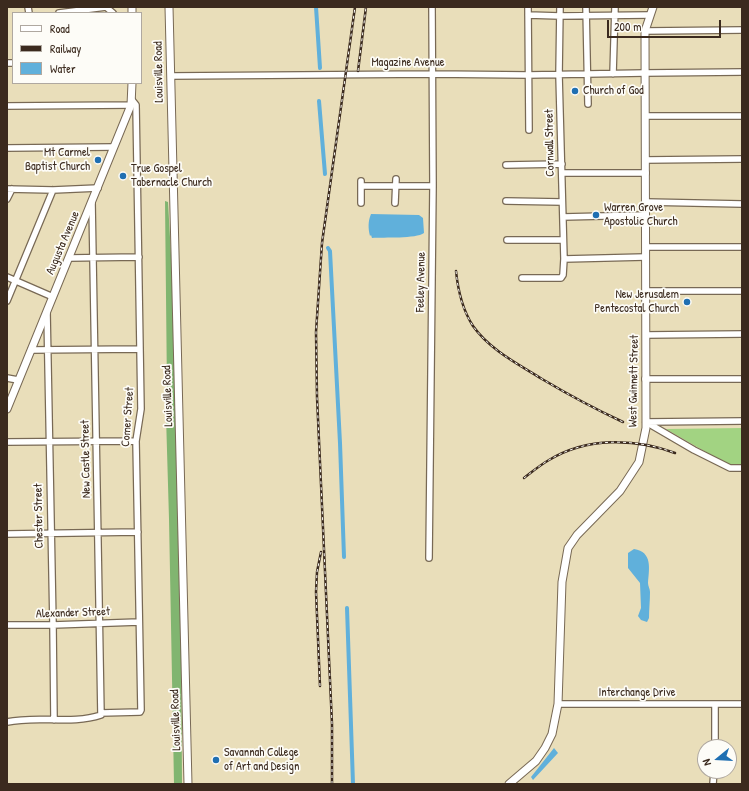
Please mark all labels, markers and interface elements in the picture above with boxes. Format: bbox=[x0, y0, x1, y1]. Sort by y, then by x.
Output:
legend bbox=[12, 12, 142, 84]
scale bar bbox=[609, 12, 723, 38]
text: 200 m bbox=[614, 18, 641, 35]
text: Road bbox=[50, 20, 70, 37]
text: Railway bbox=[50, 40, 81, 57]
street label: Louisville Road bbox=[151, 41, 167, 103]
street label: Magazine Avenue bbox=[371, 56, 445, 70]
text: Water bbox=[50, 60, 76, 77]
place label: Church of God bbox=[583, 84, 644, 98]
marker: Church of God bbox=[570, 86, 580, 96]
street label: Cornwall Street bbox=[542, 109, 558, 177]
place label: Mt Carmel Baptist Church bbox=[25, 146, 90, 174]
marker: Mt Carmel Baptist Church bbox=[93, 155, 103, 165]
place label: True Gospel Tabernacle Church bbox=[131, 162, 212, 190]
marker: True Gospel Tabernacle Church bbox=[118, 171, 128, 181]
place label: Warren Grove Apostolic Church bbox=[604, 201, 677, 229]
street label: Augusta Avenue bbox=[43, 209, 83, 277]
marker: Warren Grove Apostolic Church bbox=[591, 210, 601, 220]
street label: Feeley Avenue bbox=[413, 252, 429, 312]
place label: New Jerusalem Pentecostal Church bbox=[594, 288, 679, 316]
marker: New Jerusalem Pentecostal Church bbox=[682, 297, 692, 307]
street label: West Gwinnett Street bbox=[626, 335, 642, 427]
street label: Louisville Road bbox=[160, 365, 176, 427]
street label: Comer Street bbox=[119, 387, 137, 447]
street label: New Castle Street bbox=[78, 420, 94, 498]
street label: Chester Street bbox=[31, 483, 47, 549]
street label: Alexander Street bbox=[36, 605, 110, 621]
street label: Interchange Drive bbox=[598, 686, 676, 700]
street label: Louisville Road bbox=[168, 689, 184, 751]
north arrow bbox=[697, 739, 737, 779]
place label: Savannah College of Art and Design bbox=[224, 746, 299, 774]
marker: Savannah College of Art and Design bbox=[211, 755, 221, 765]
text: N bbox=[699, 757, 714, 767]

